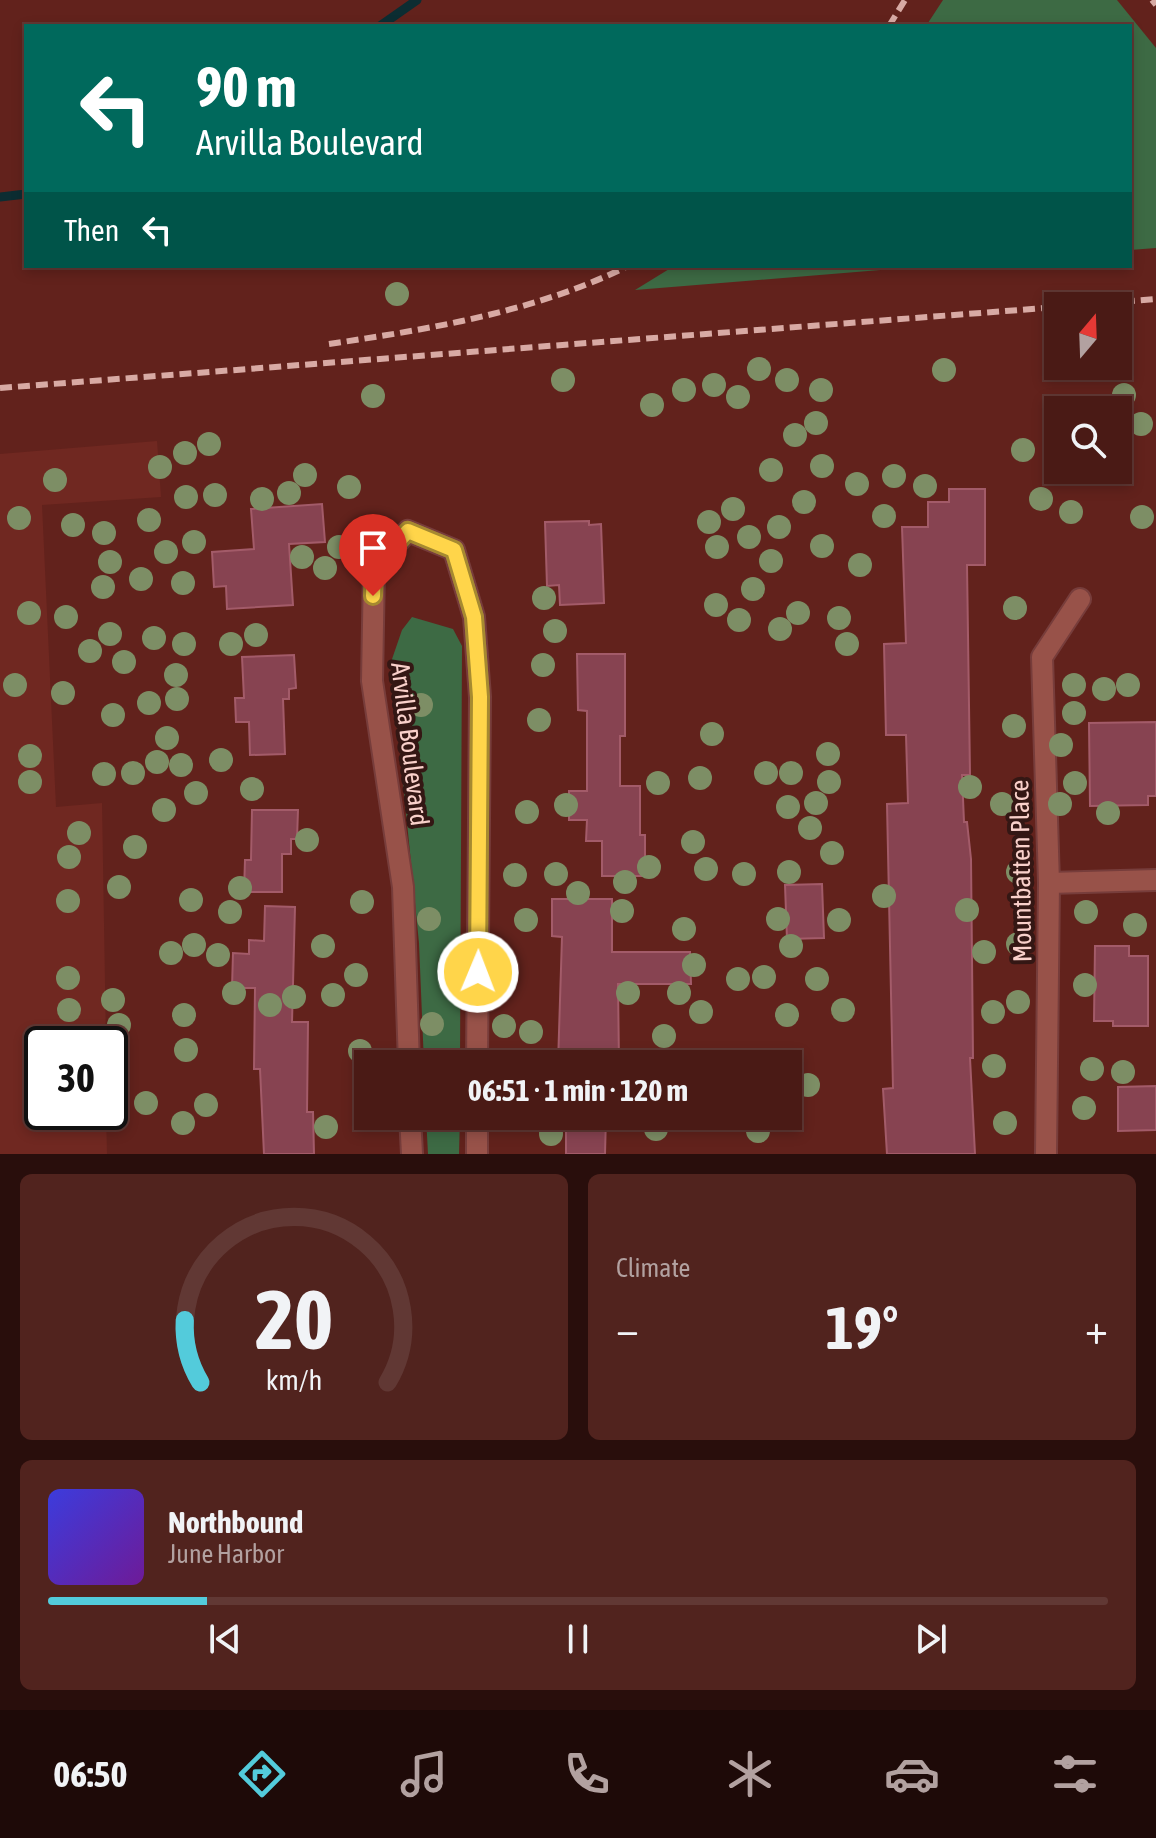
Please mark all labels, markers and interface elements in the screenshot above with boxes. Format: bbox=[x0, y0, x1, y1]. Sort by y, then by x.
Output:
text: 90 m bbox=[196, 55, 297, 119]
icon: left bbox=[64, 56, 168, 160]
text: Arvilla Boulevard bbox=[196, 121, 424, 163]
icon: left bbox=[135, 208, 179, 252]
text: Then bbox=[64, 213, 119, 247]
north arrow bbox=[1044, 292, 1132, 380]
map controls bbox=[1044, 292, 1132, 484]
button: search bbox=[1044, 396, 1132, 484]
pin bbox=[339, 514, 407, 596]
icon: arrive bbox=[351, 526, 395, 570]
street label: Arvilla Boulevard bbox=[385, 661, 435, 827]
street label: Mountbatten Place bbox=[1004, 779, 1038, 963]
position arrow bbox=[436, 930, 520, 1014]
speed limit sign: 30 bbox=[24, 1026, 128, 1130]
text: 06:51 · 1 min · 120 m bbox=[468, 1073, 688, 1107]
text: Climate bbox=[616, 1253, 690, 1283]
text: 20 bbox=[255, 1271, 333, 1367]
text: 19° bbox=[826, 1293, 898, 1362]
text: − bbox=[616, 1303, 639, 1353]
text: + bbox=[1085, 1303, 1108, 1353]
text: km/h bbox=[266, 1363, 322, 1396]
text: Northbound bbox=[168, 1505, 303, 1539]
text: June Harbor bbox=[168, 1539, 284, 1569]
icon: previous bbox=[203, 1617, 247, 1661]
icon: pause bbox=[556, 1617, 600, 1661]
icon: next bbox=[909, 1617, 953, 1661]
icon: directions bbox=[234, 1746, 290, 1802]
icon: music bbox=[396, 1746, 452, 1802]
icon: phone bbox=[559, 1746, 615, 1802]
icon: climate bbox=[722, 1746, 778, 1802]
icon: car bbox=[884, 1746, 940, 1802]
icon: filters bbox=[1047, 1746, 1103, 1802]
text: 06:50 bbox=[53, 1753, 127, 1795]

